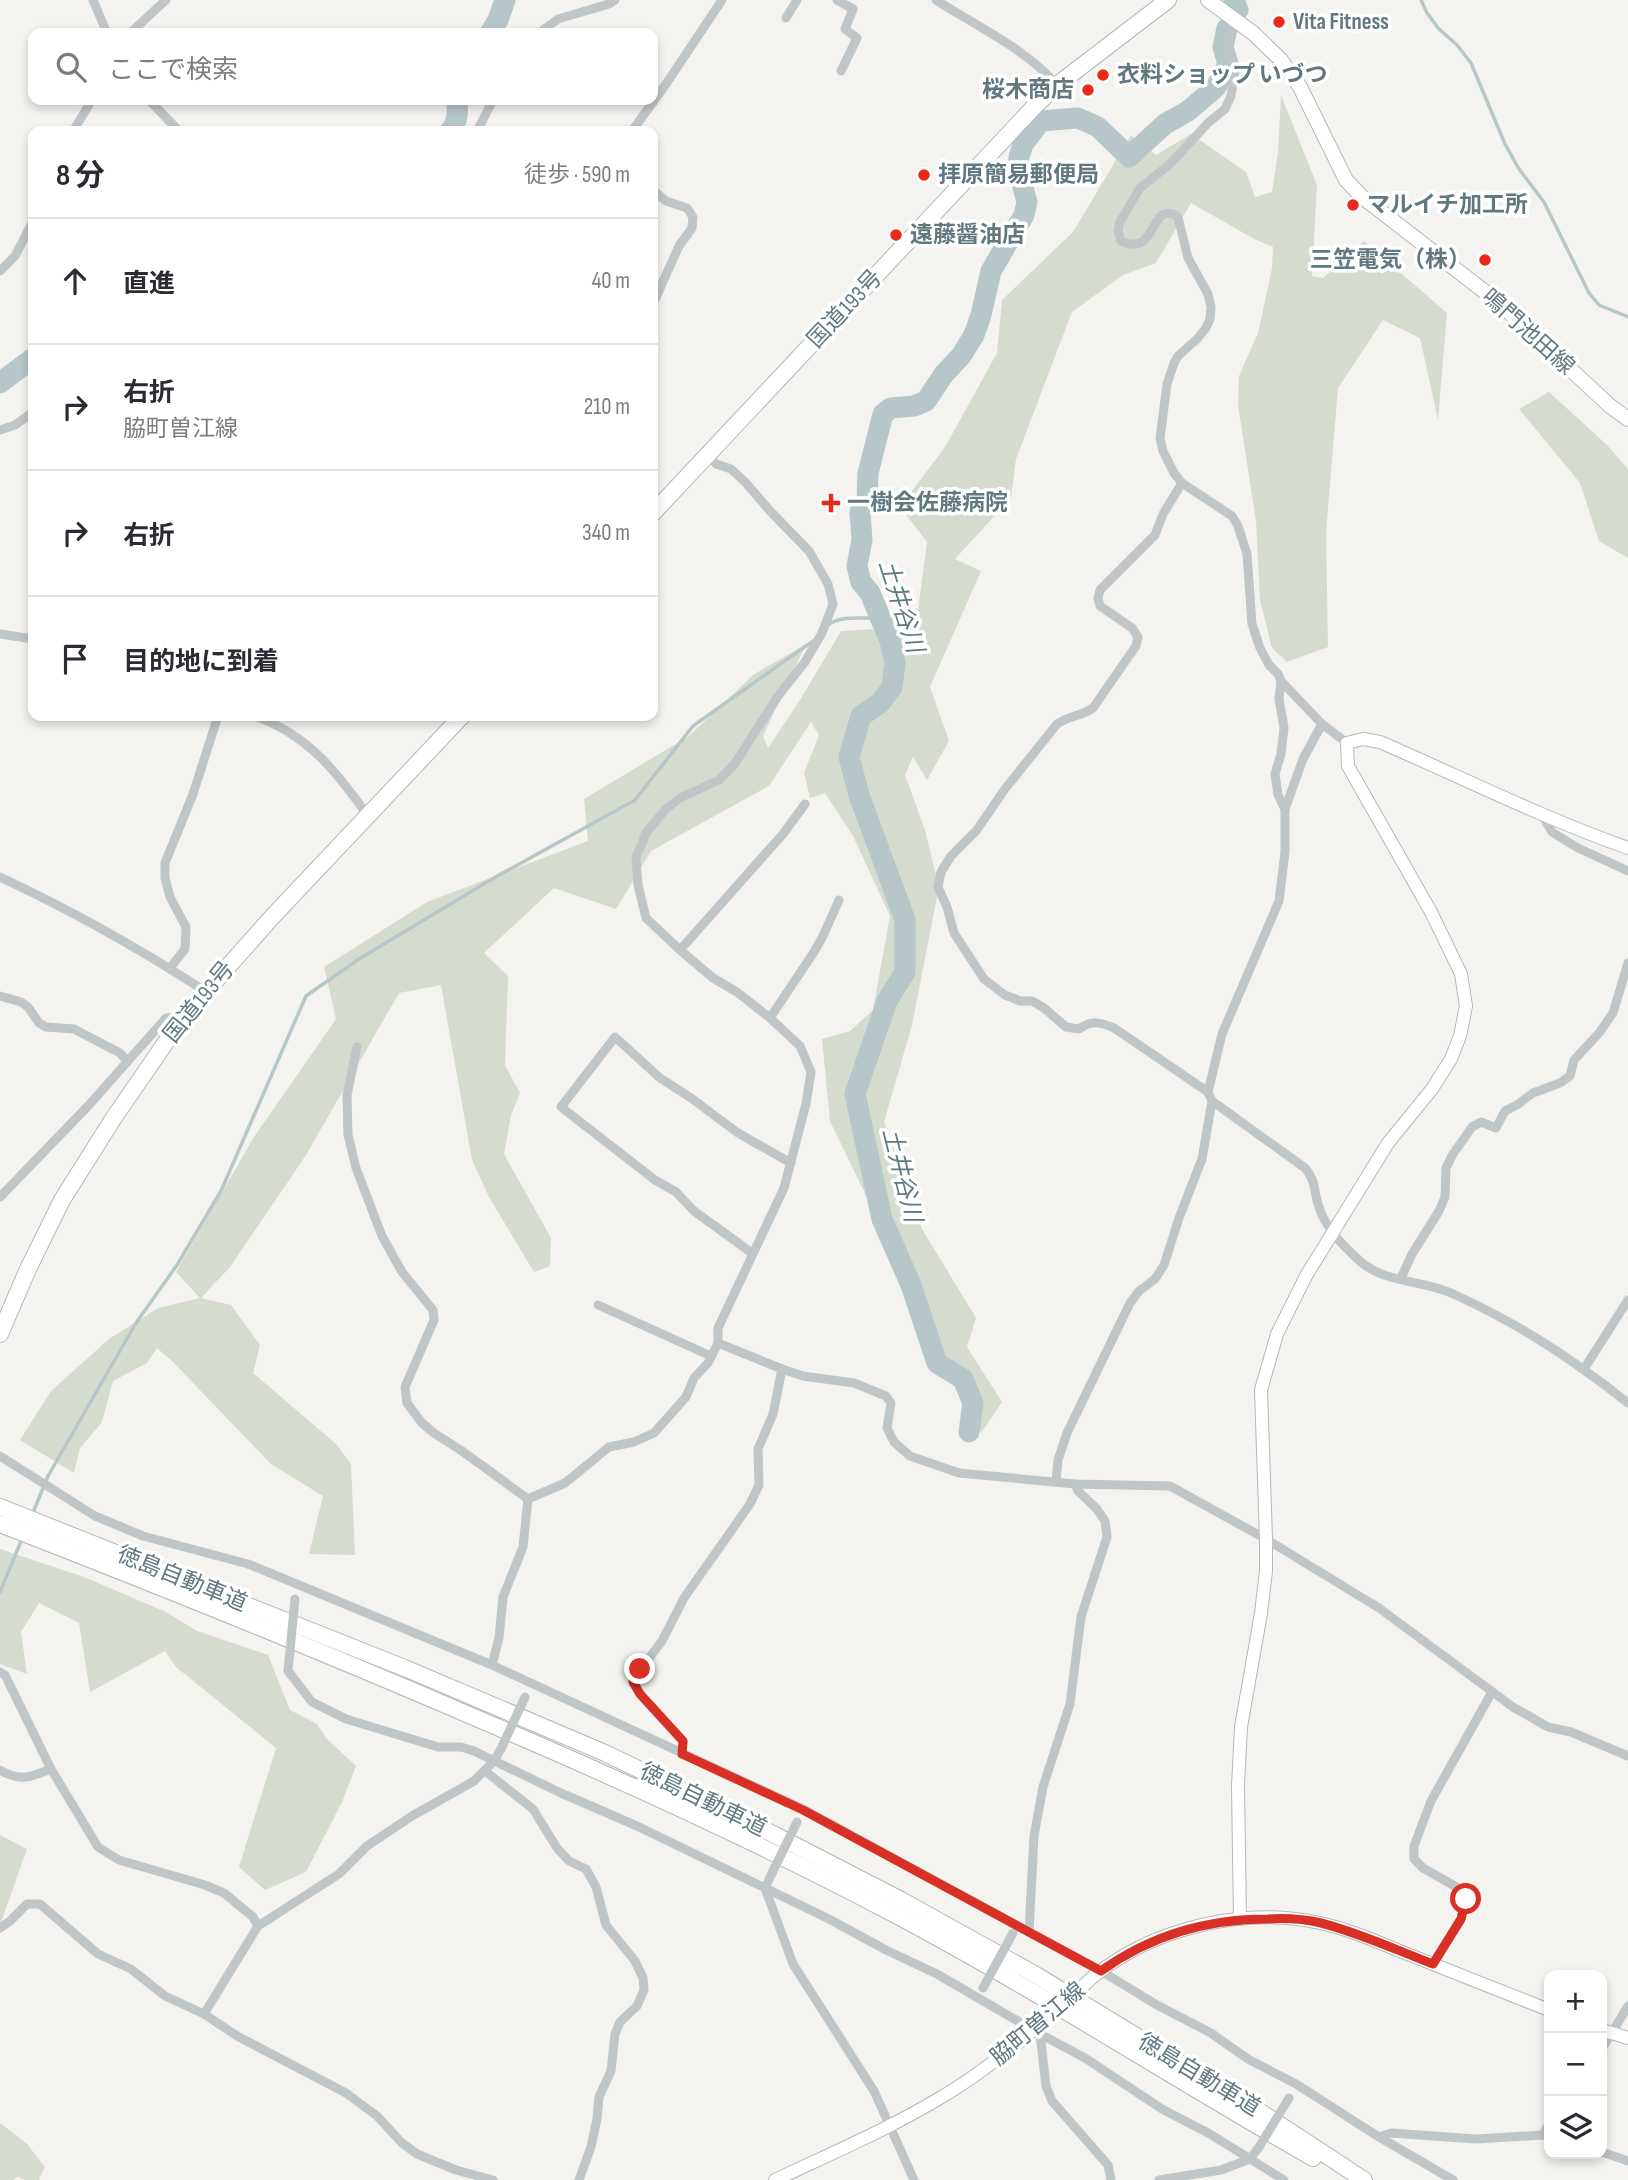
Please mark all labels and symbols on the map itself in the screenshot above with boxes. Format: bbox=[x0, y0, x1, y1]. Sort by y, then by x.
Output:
place label: Vita Fitness bbox=[1293, 8, 1389, 36]
marker: Vita Fitness bbox=[1271, 14, 1287, 30]
place label: 衣料ショップ いづつ bbox=[1117, 61, 1328, 89]
marker: 衣料ショップ いづつ bbox=[1095, 67, 1111, 83]
place label: 桜木商店 bbox=[982, 76, 1074, 104]
marker: 桜木商店 bbox=[1080, 82, 1096, 98]
place label: 拝原簡易郵便局 bbox=[938, 161, 1099, 189]
marker: 拝原簡易郵便局 bbox=[916, 167, 932, 183]
place label: マルイチ加工所 bbox=[1367, 191, 1528, 219]
marker: マルイチ加工所 bbox=[1345, 197, 1361, 213]
place label: 遠藤醤油店 bbox=[910, 221, 1025, 249]
marker: 遠藤醤油店 bbox=[888, 227, 904, 243]
place label: 三笠電気（株） bbox=[1310, 246, 1471, 274]
marker: 三笠電気（株） bbox=[1477, 252, 1493, 268]
street label: 国道193号 bbox=[802, 264, 888, 354]
street label: 鳴門池田線 bbox=[1476, 283, 1580, 381]
place label: 一樹会佐藤病院 bbox=[847, 489, 1008, 517]
marker: 一樹会佐藤病院 bbox=[821, 493, 841, 513]
water label: 土井谷川 bbox=[872, 556, 931, 659]
street label: 国道193号 bbox=[158, 956, 240, 1048]
water label: 土井谷川 bbox=[876, 1125, 928, 1228]
street label: 徳島自動車道 bbox=[113, 1540, 251, 1618]
route end bbox=[624, 1653, 655, 1684]
street label: 徳島自動車道 bbox=[635, 1757, 771, 1843]
route start bbox=[1450, 1883, 1481, 1914]
street label: 脇町曽江線 bbox=[985, 1976, 1091, 2072]
street label: 徳島自動車道 bbox=[1133, 2027, 1265, 2123]

